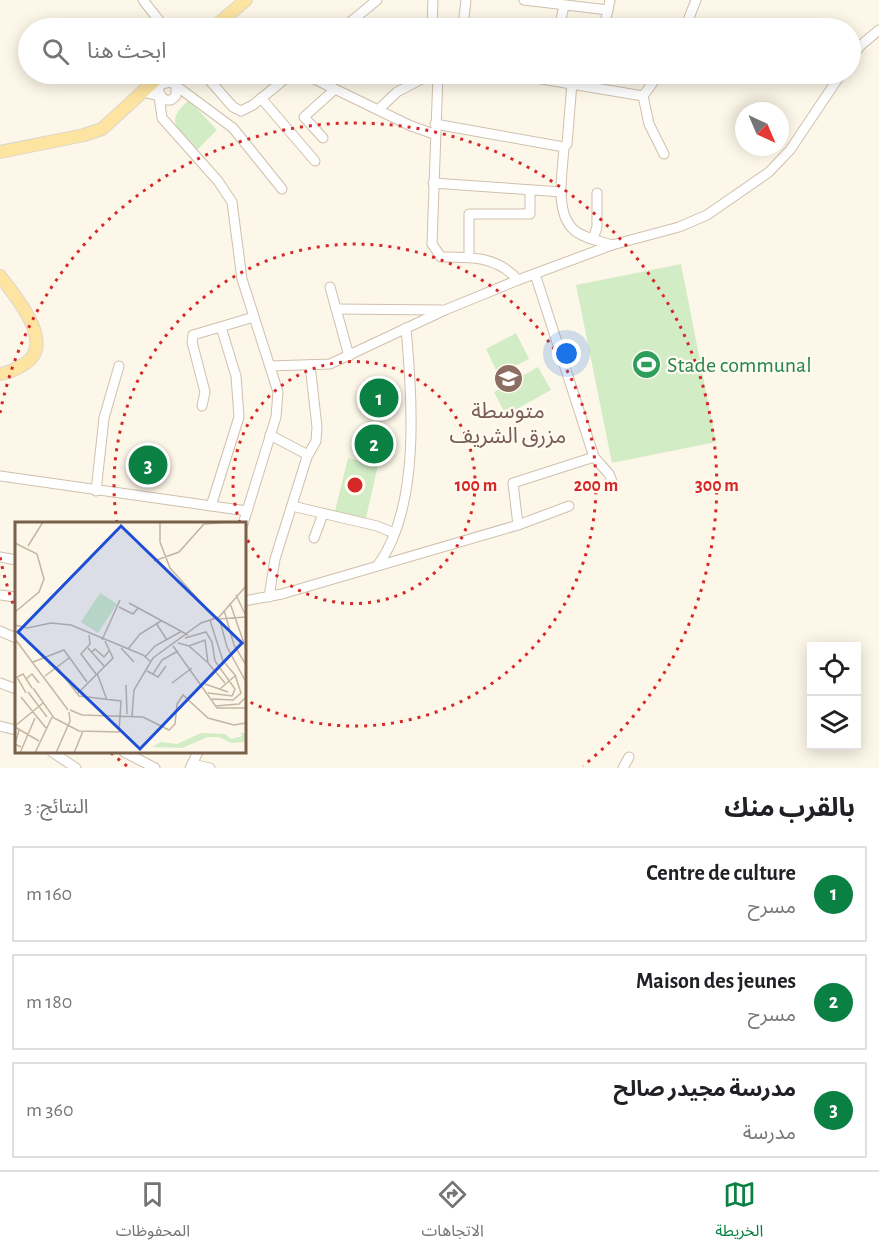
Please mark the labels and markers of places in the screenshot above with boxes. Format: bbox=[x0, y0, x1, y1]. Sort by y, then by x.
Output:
sports icon: Stade communal bbox=[630, 348, 662, 380]
place label: Stade communal bbox=[667, 354, 812, 376]
school or university icon: متوسطة مزرق الشريف bbox=[492, 362, 524, 394]
pin: 1 bbox=[360, 376, 398, 420]
place label: متوسطة مزرق الشريف bbox=[450, 400, 566, 449]
pin: 2 bbox=[354, 422, 394, 466]
pin: 3 bbox=[128, 442, 168, 488]
centre of rings bbox=[345, 475, 365, 495]

